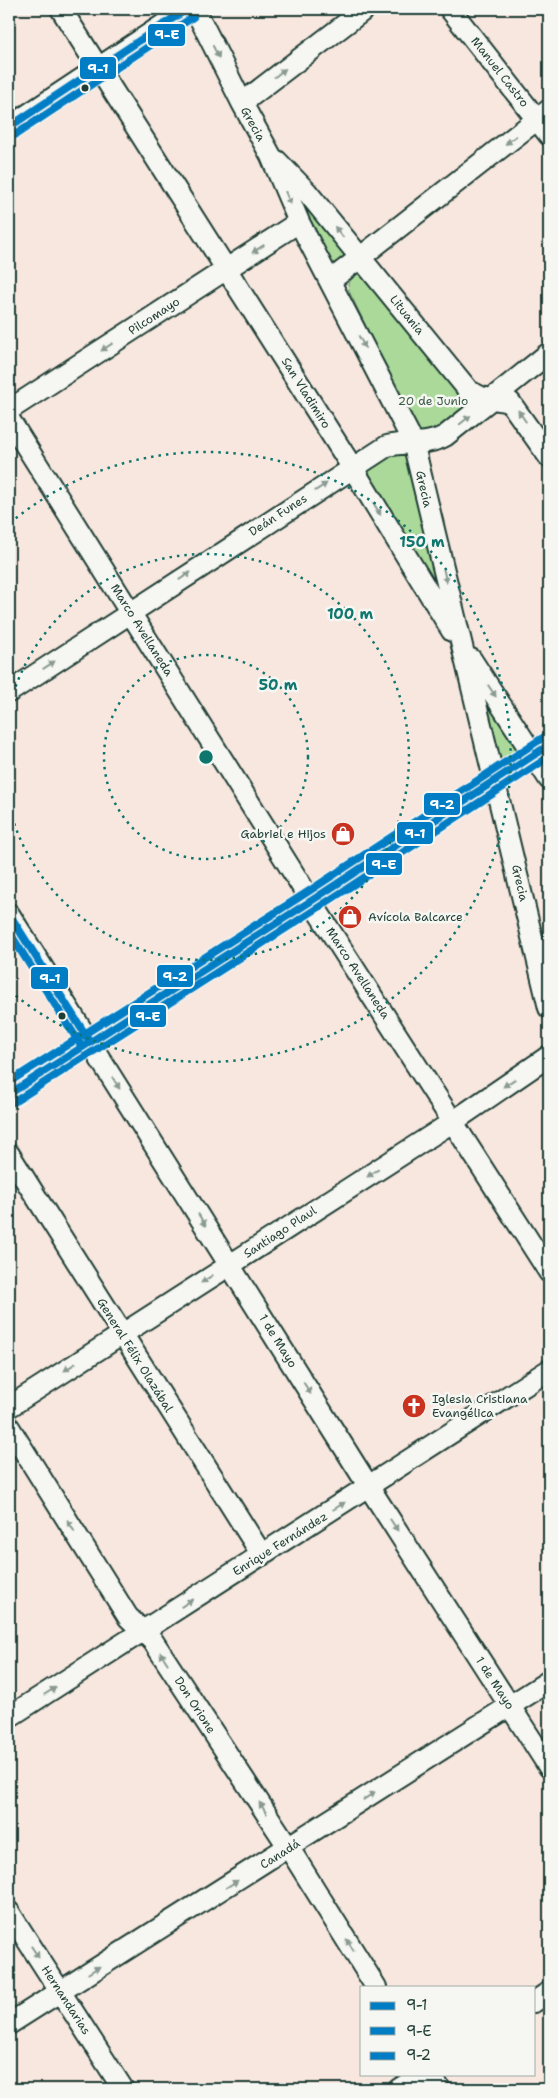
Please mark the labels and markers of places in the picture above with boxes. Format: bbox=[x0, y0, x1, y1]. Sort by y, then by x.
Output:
unlabelled marker bbox=[80, 83, 90, 93]
centre of rings bbox=[197, 748, 215, 766]
shop icon: Gabriel e Hijos bbox=[330, 821, 356, 847]
place label: Gabriel e Hijos bbox=[241, 826, 326, 842]
shop icon: Avícola Balcarce bbox=[337, 904, 363, 930]
place label: Avícola Balcarce bbox=[368, 909, 463, 925]
unlabelled marker bbox=[57, 1011, 67, 1021]
place label: Iglesia Cristiana Evangélica bbox=[432, 1391, 528, 1421]
church icon: Iglesia Cristiana Evangélica bbox=[401, 1393, 427, 1419]

